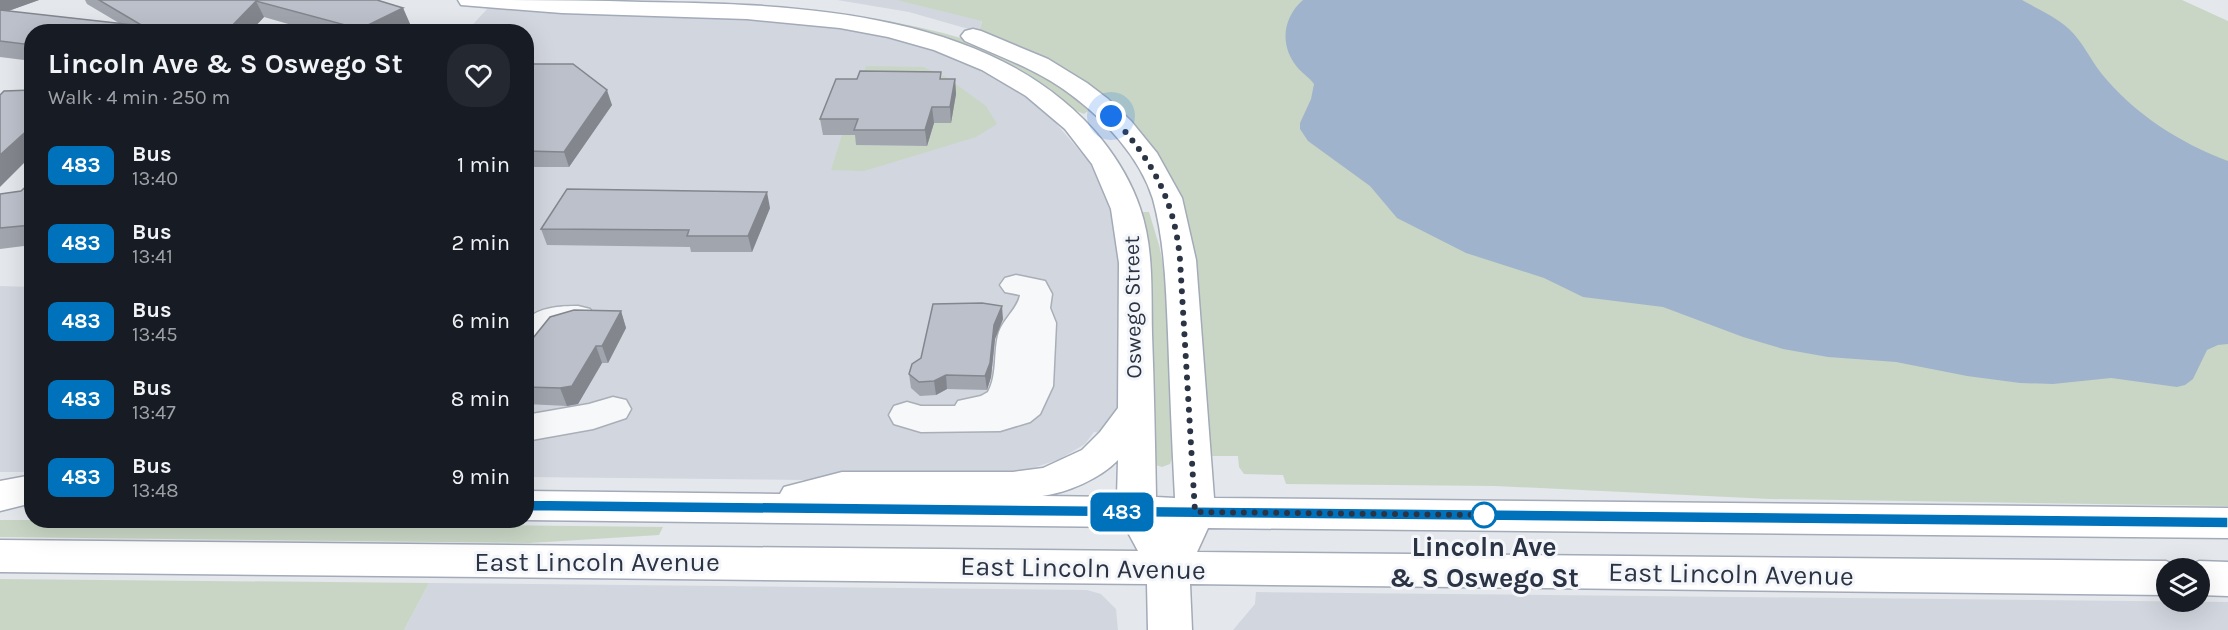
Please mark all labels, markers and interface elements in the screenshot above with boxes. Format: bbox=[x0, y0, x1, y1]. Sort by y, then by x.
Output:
button: heart bbox=[447, 44, 510, 107]
text: Lincoln Ave & S Oswego St bbox=[48, 47, 403, 80]
text: Walk · 4 min · 250 m bbox=[48, 86, 230, 109]
your location bbox=[1096, 101, 1126, 131]
text: Bus bbox=[132, 141, 172, 167]
text: 1 min bbox=[457, 152, 510, 178]
text: 483 bbox=[61, 153, 101, 177]
text: 13:40 bbox=[132, 167, 178, 190]
text: Bus bbox=[132, 219, 172, 245]
text: 2 min bbox=[452, 230, 510, 256]
text: 483 bbox=[61, 231, 101, 255]
street label: Oswego Street bbox=[1119, 235, 1147, 379]
text: 13:41 bbox=[132, 245, 173, 268]
text: Bus bbox=[132, 297, 172, 323]
text: 6 min bbox=[452, 308, 510, 334]
text: 483 bbox=[61, 309, 101, 333]
text: 13:45 bbox=[132, 323, 178, 346]
text: Bus bbox=[132, 375, 172, 401]
text: 8 min bbox=[451, 386, 510, 412]
text: 483 bbox=[61, 387, 101, 411]
text: 13:47 bbox=[132, 401, 176, 424]
text: Bus bbox=[132, 453, 172, 479]
text: 9 min bbox=[452, 464, 510, 490]
text: 483 bbox=[61, 465, 101, 489]
text: 13:48 bbox=[132, 479, 179, 502]
line badge: 483 bbox=[1088, 492, 1156, 532]
text: 483 bbox=[1102, 500, 1142, 524]
marker: Lincoln Ave & S Oswego St bbox=[1471, 502, 1497, 528]
place label: Lincoln Ave & S Oswego St bbox=[1389, 531, 1579, 594]
street label: East Lincoln Avenue bbox=[474, 546, 720, 578]
street label: East Lincoln Avenue bbox=[960, 550, 1206, 586]
street label: East Lincoln Avenue bbox=[1608, 556, 1854, 592]
map controls bbox=[2156, 558, 2210, 612]
button: layers bbox=[2156, 558, 2210, 612]

